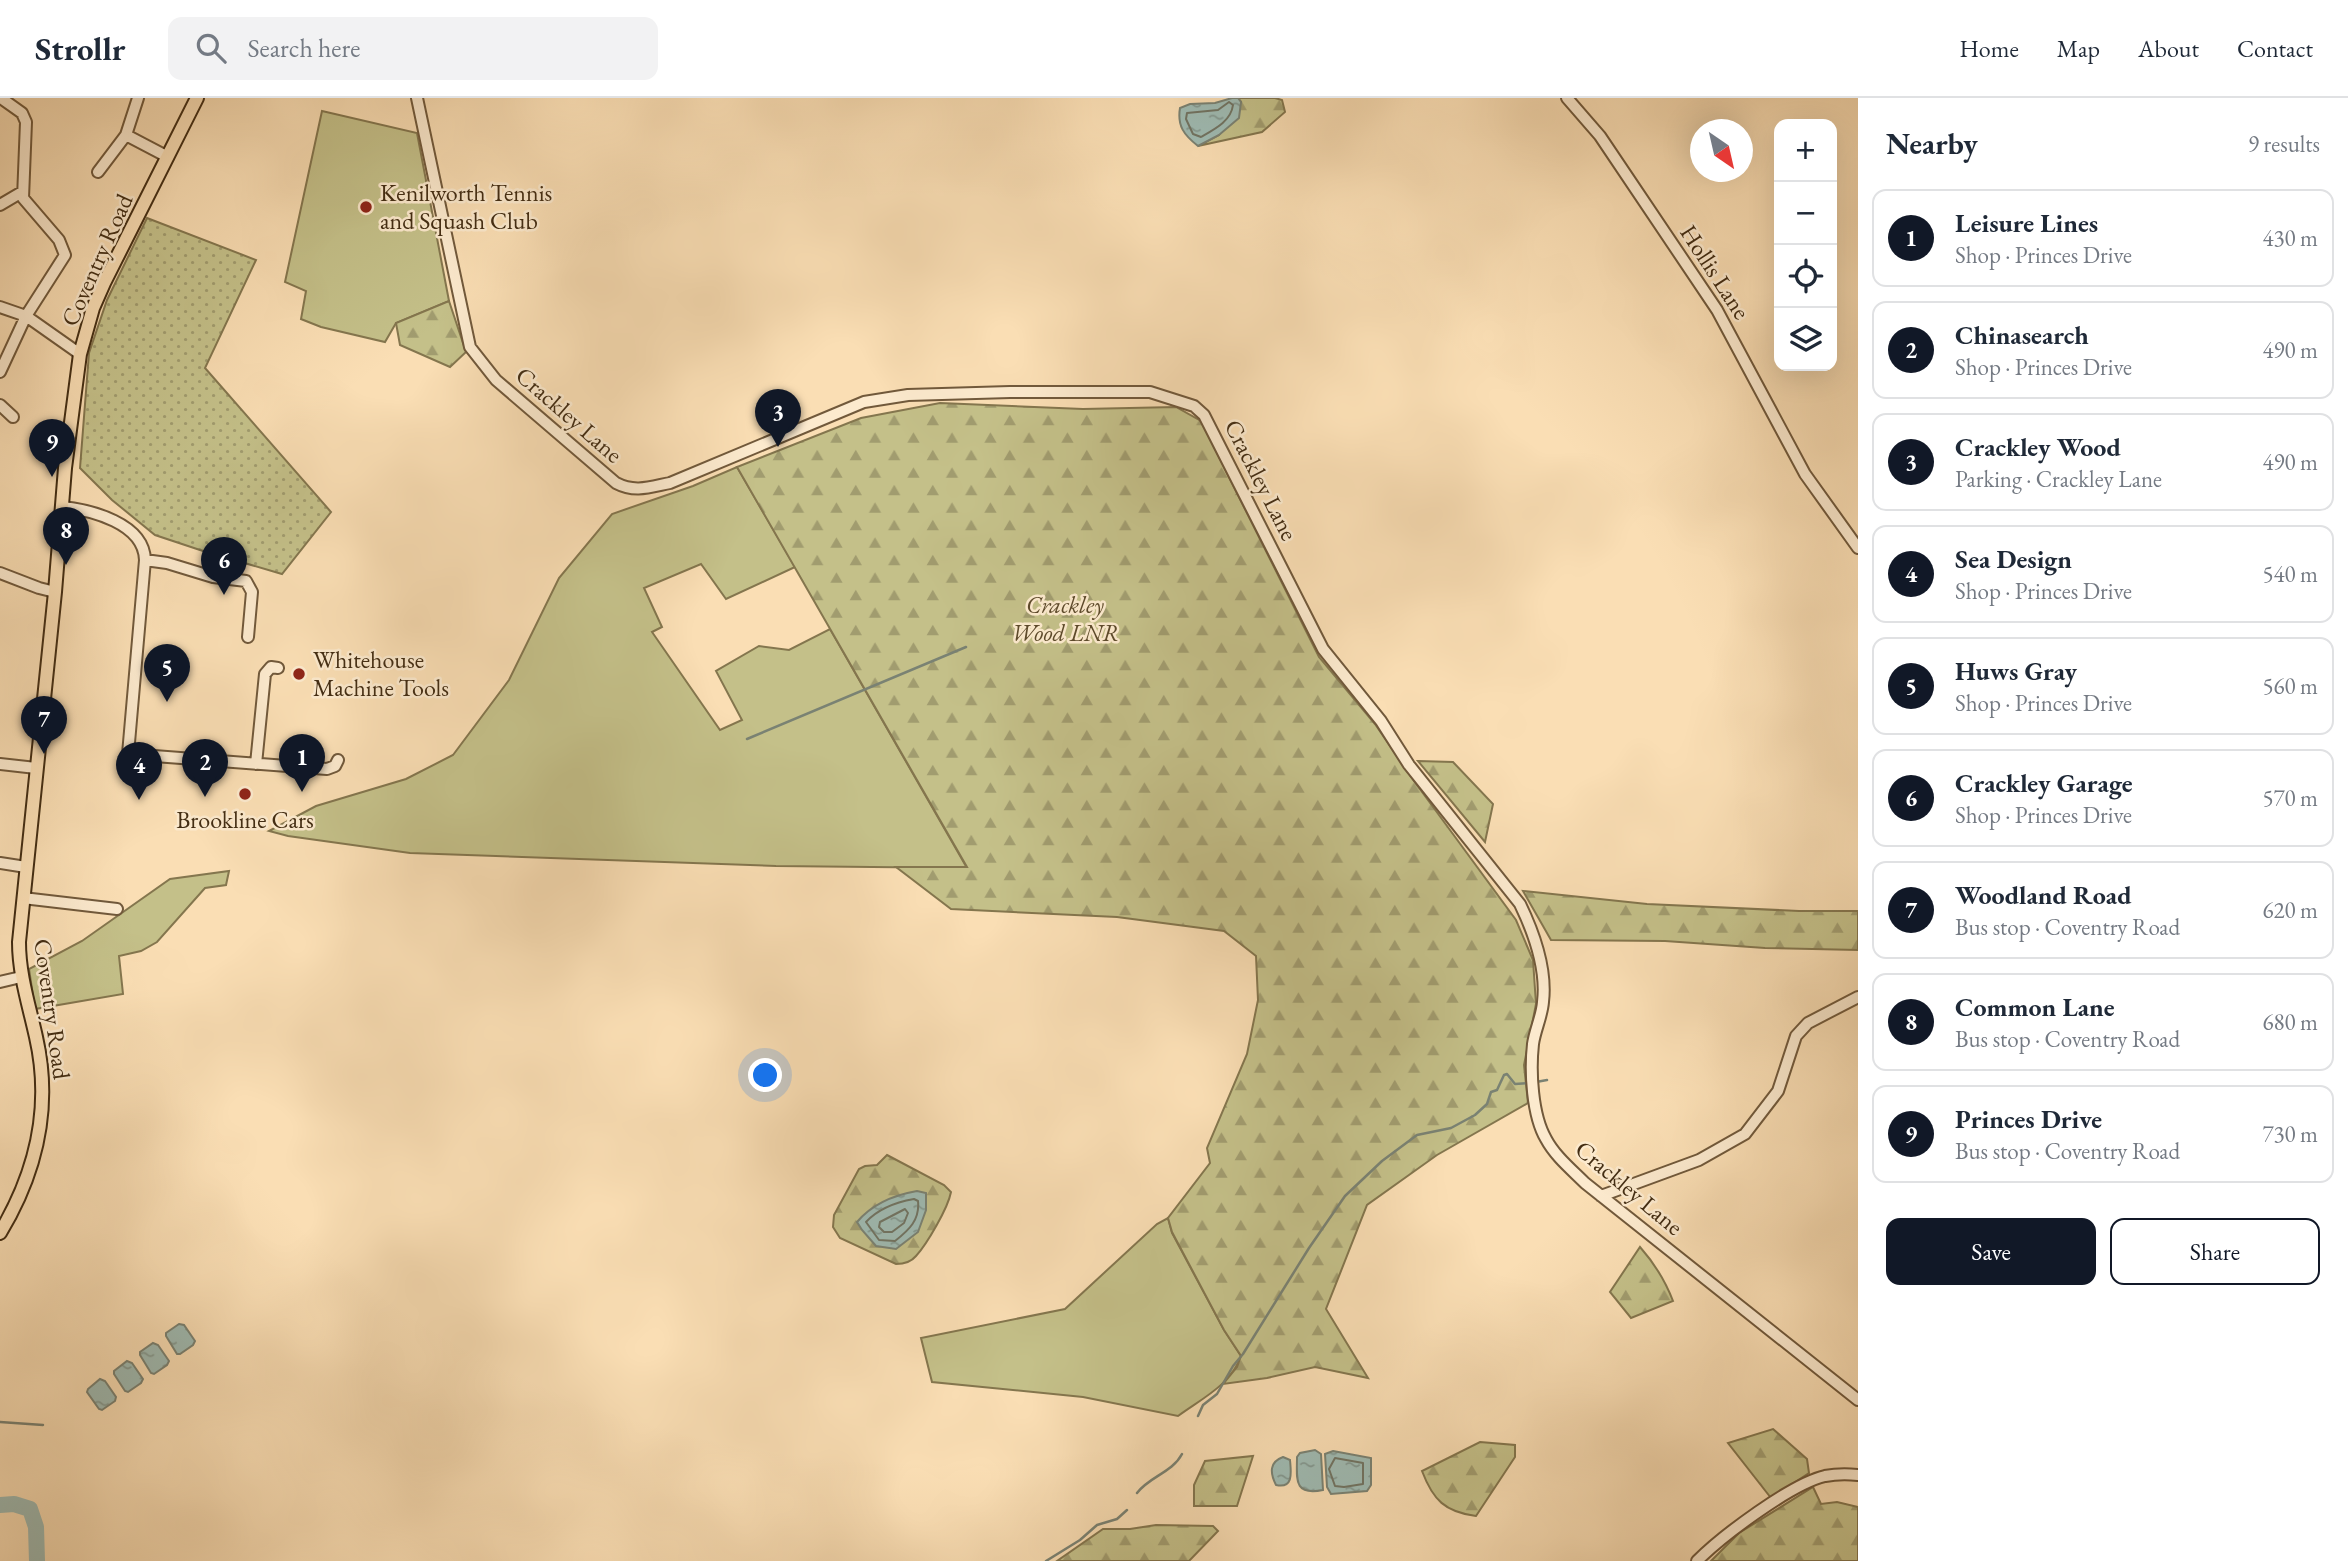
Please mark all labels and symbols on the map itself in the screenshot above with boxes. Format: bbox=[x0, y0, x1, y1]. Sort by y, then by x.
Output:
north arrow bbox=[1690, 119, 1753, 182]
place label: Kenilworth Tennis and Squash Club bbox=[380, 177, 552, 236]
street label: Coventry Road bbox=[54, 188, 140, 331]
marker: Kenilworth Tennis and Squash Club bbox=[358, 199, 374, 215]
street label: Hollis Lane bbox=[1673, 219, 1757, 325]
street label: Crackley Lane bbox=[509, 360, 629, 470]
pin: 3 bbox=[755, 389, 801, 447]
street label: Crackley Lane bbox=[1218, 414, 1305, 545]
pin: 9 bbox=[29, 419, 75, 477]
pin: 8 bbox=[43, 507, 89, 565]
pin: 6 bbox=[201, 537, 247, 595]
park label: Crackley Wood LNR bbox=[1011, 589, 1119, 648]
pin: 5 bbox=[144, 644, 190, 702]
place label: Whitehouse Machine Tools bbox=[313, 644, 449, 703]
marker: Whitehouse Machine Tools bbox=[291, 666, 307, 682]
pin: 7 bbox=[21, 696, 67, 754]
pin: 1 bbox=[279, 734, 325, 792]
pin: 2 bbox=[182, 739, 228, 797]
pin: 4 bbox=[116, 742, 162, 800]
marker: Brookline Cars bbox=[237, 786, 253, 802]
place label: Brookline Cars bbox=[176, 804, 314, 835]
street label: Coventry Road bbox=[27, 937, 78, 1082]
your location bbox=[748, 1058, 782, 1092]
street label: Crackley Lane bbox=[1569, 1133, 1690, 1242]

